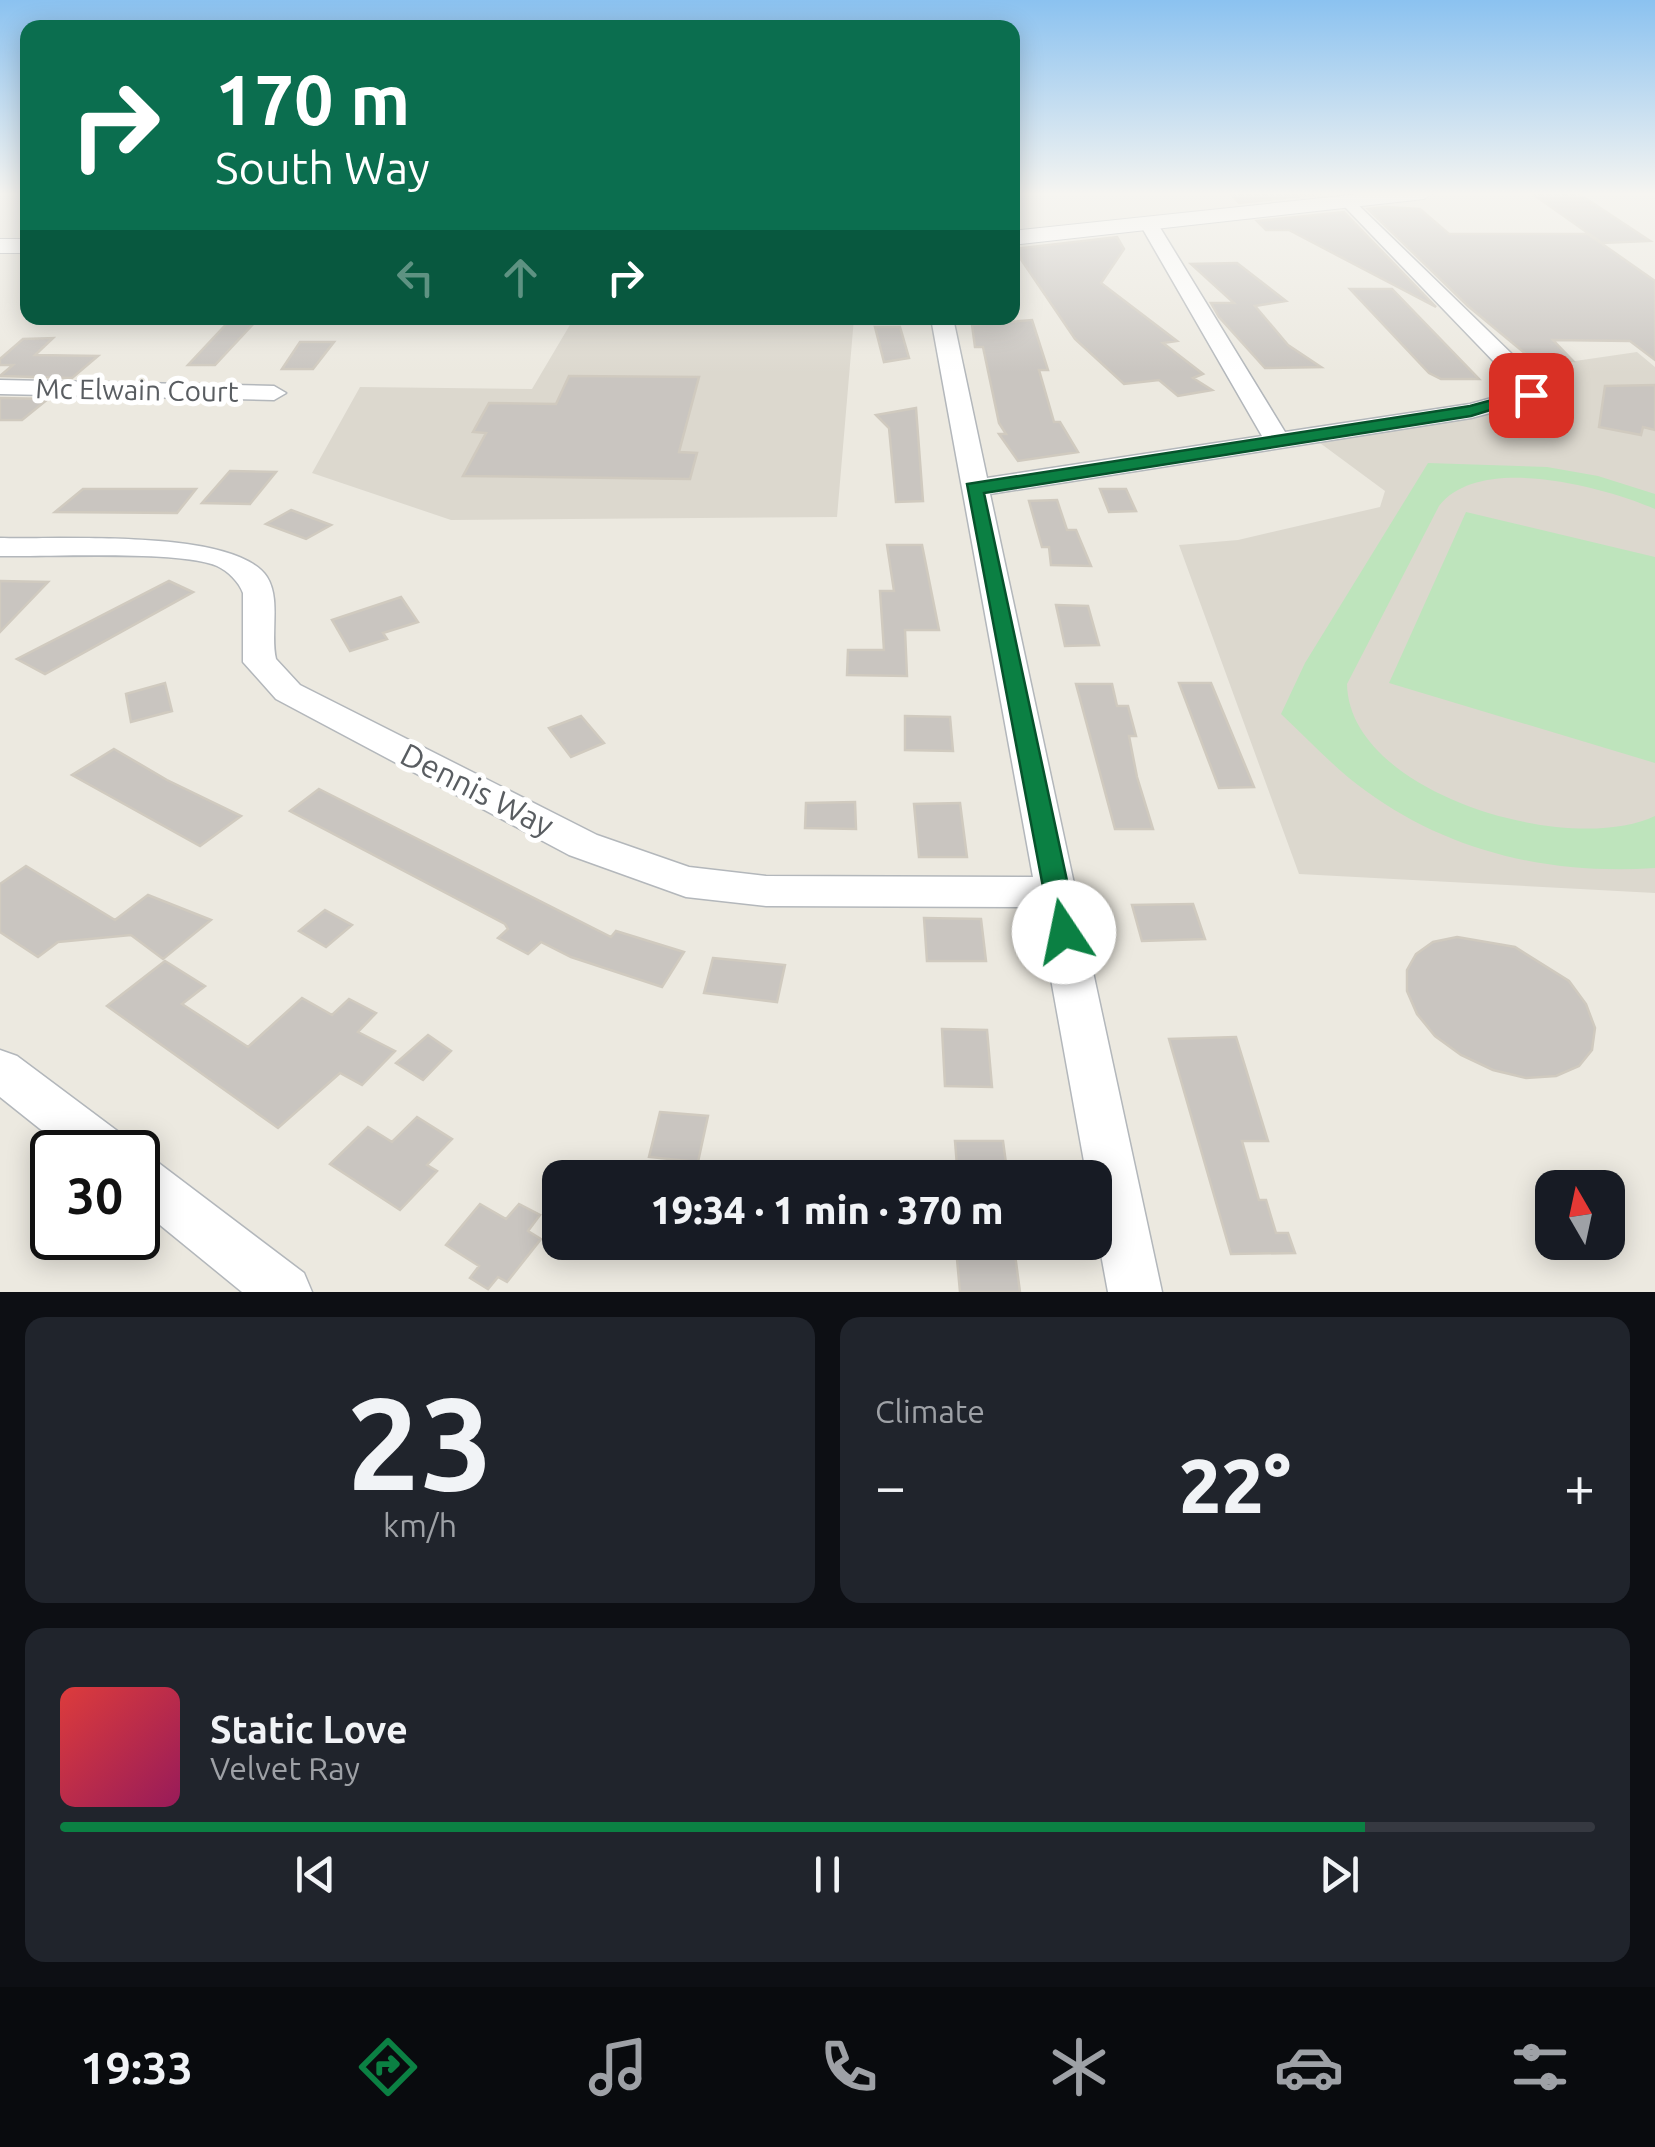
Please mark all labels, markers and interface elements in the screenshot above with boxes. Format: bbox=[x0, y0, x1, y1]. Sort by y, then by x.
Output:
icon: right bbox=[50, 60, 180, 190]
text: 170 m bbox=[215, 60, 410, 138]
text: South Way bbox=[215, 142, 430, 193]
icon: left bbox=[388, 250, 443, 305]
icon: ahead bbox=[493, 250, 548, 305]
icon: right bbox=[598, 250, 653, 305]
pin bbox=[1489, 353, 1574, 438]
icon: arrive bbox=[1504, 368, 1559, 423]
street label: Mc Elwain Court bbox=[35, 372, 239, 407]
street label: Dennis Way bbox=[395, 735, 560, 843]
position arrow bbox=[1012, 880, 1116, 984]
speed limit sign: 30 bbox=[30, 1130, 160, 1260]
north arrow bbox=[1535, 1170, 1625, 1260]
map controls bbox=[1535, 1170, 1625, 1260]
text: 19:34 · 1 min · 370 m bbox=[650, 1189, 1004, 1231]
text: 23 bbox=[347, 1369, 493, 1515]
text: Climate bbox=[875, 1393, 985, 1429]
text: 22° bbox=[1179, 1443, 1291, 1527]
text: − bbox=[875, 1455, 906, 1516]
text: + bbox=[1564, 1455, 1595, 1516]
text: km/h bbox=[383, 1507, 457, 1543]
text: Static Love bbox=[210, 1708, 408, 1750]
text: Velvet Ray bbox=[210, 1750, 360, 1786]
icon: previous bbox=[288, 1847, 343, 1902]
icon: pause bbox=[800, 1847, 855, 1902]
icon: next bbox=[1312, 1847, 1367, 1902]
icon: directions bbox=[353, 2032, 423, 2102]
icon: music bbox=[583, 2032, 653, 2102]
icon: phone bbox=[814, 2032, 884, 2102]
icon: climate bbox=[1044, 2032, 1114, 2102]
icon: car bbox=[1274, 2032, 1344, 2102]
icon: filters bbox=[1505, 2032, 1575, 2102]
text: 19:33 bbox=[80, 2042, 193, 2093]

